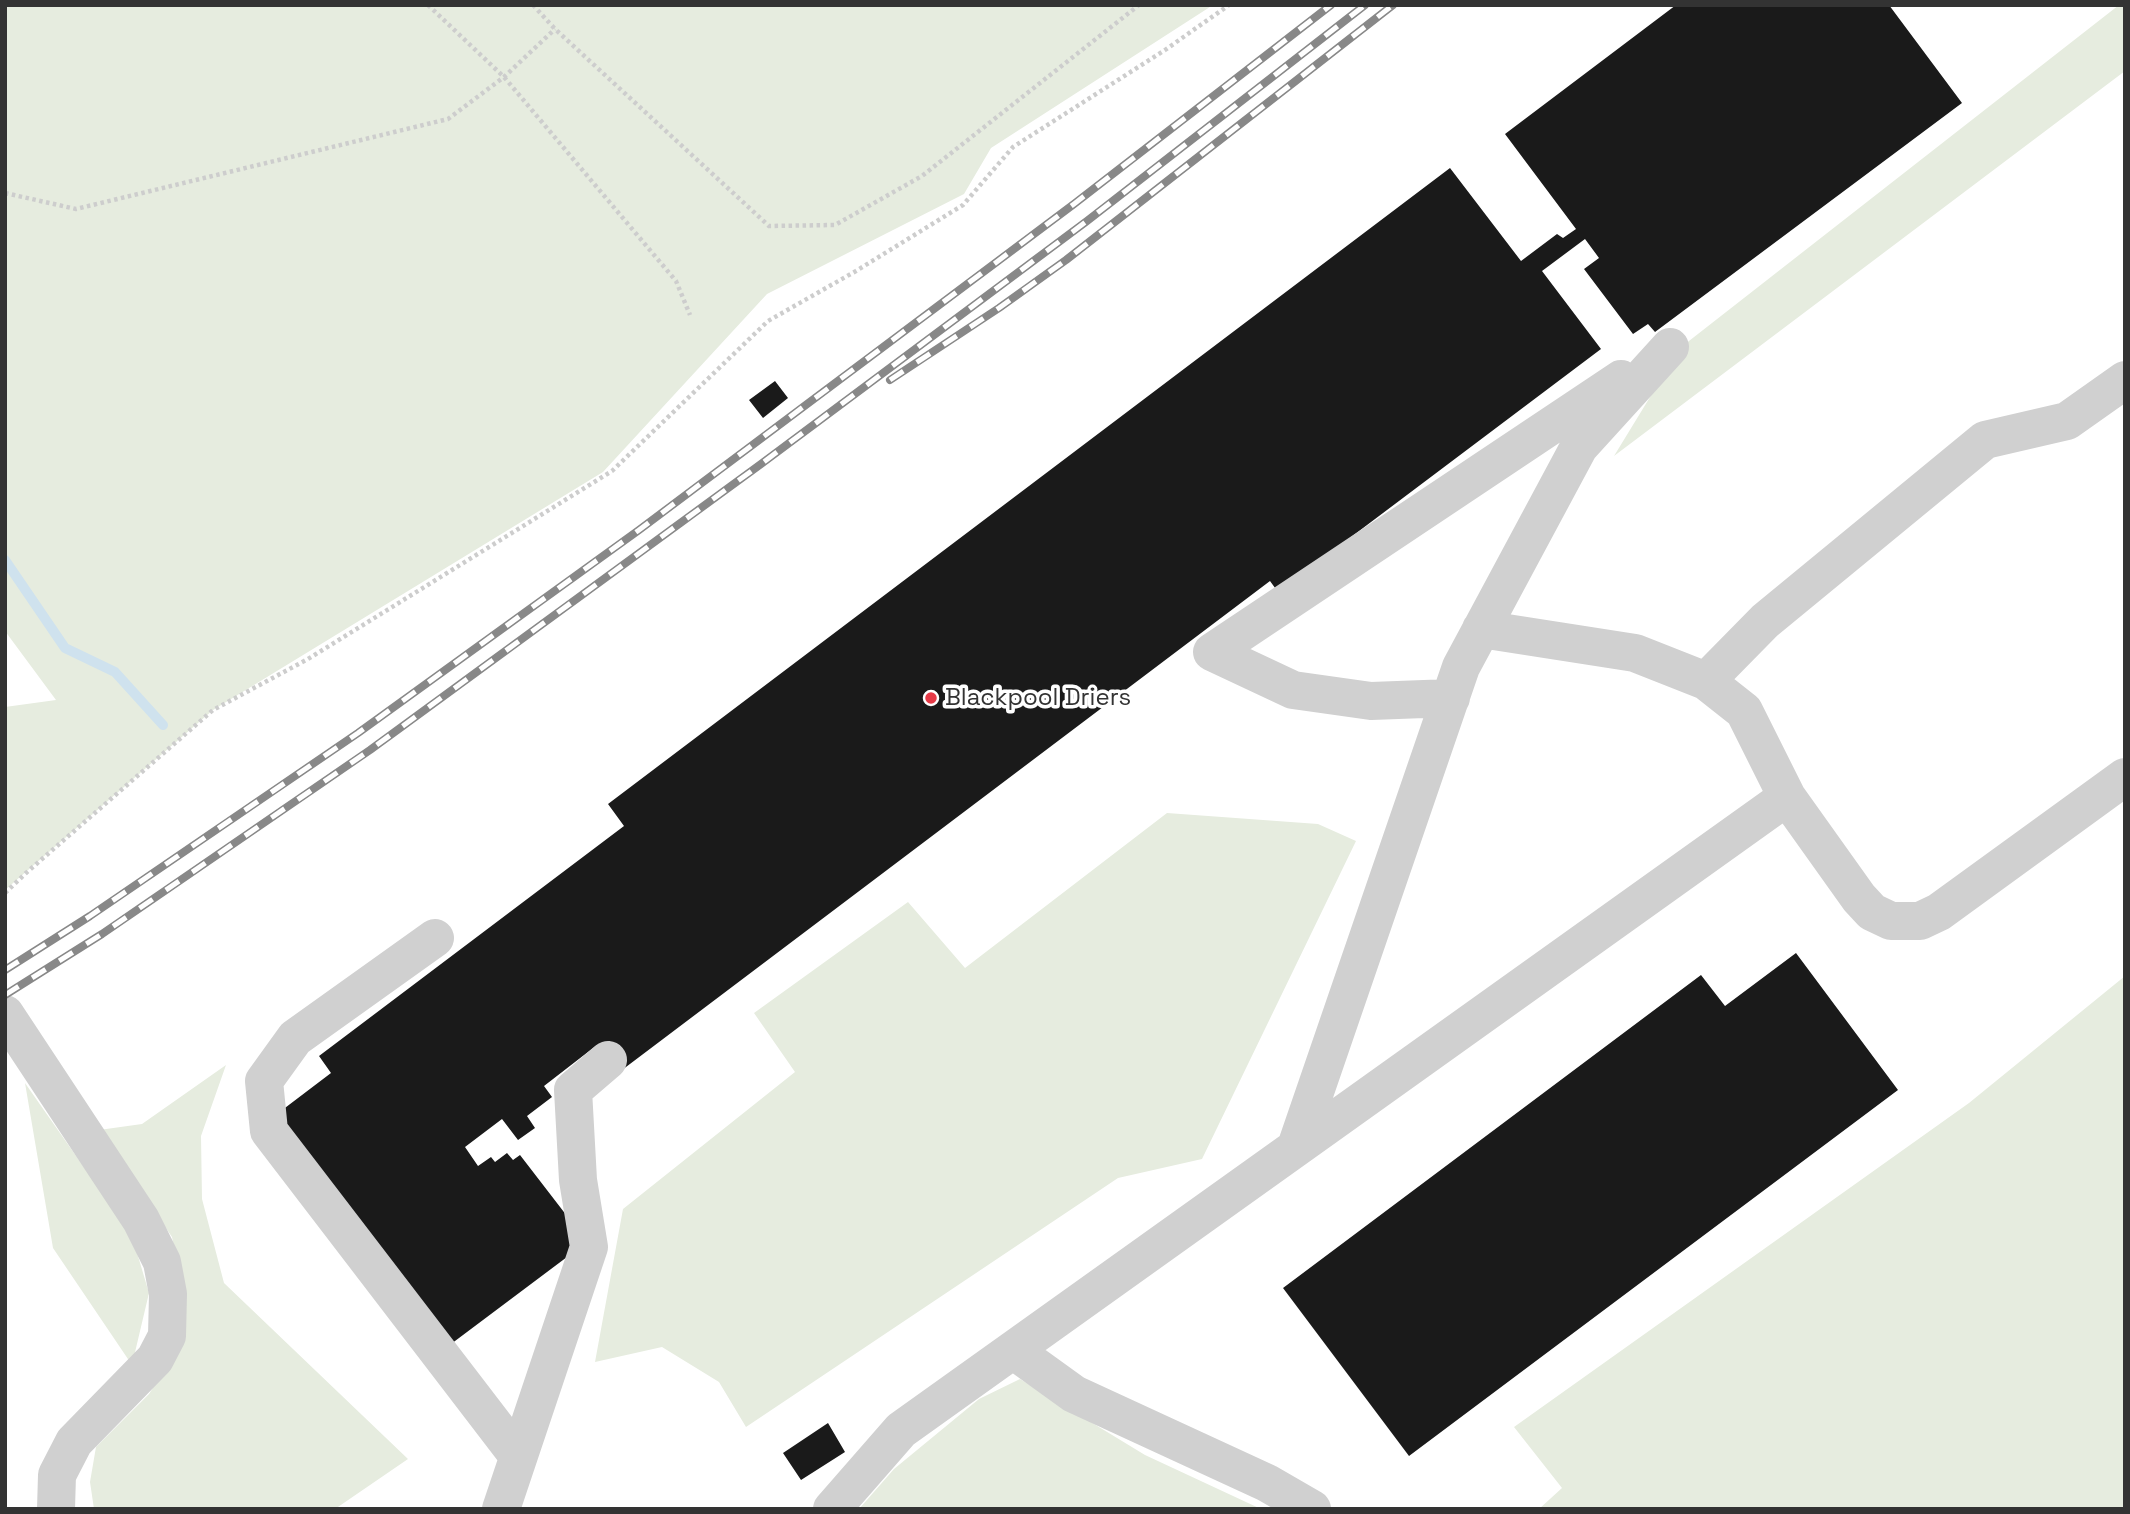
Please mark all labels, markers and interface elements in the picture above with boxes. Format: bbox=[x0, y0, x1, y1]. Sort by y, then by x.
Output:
place label: Blackpool Driers bbox=[945, 684, 1131, 712]
marker: Blackpool Driers bbox=[923, 690, 939, 706]

